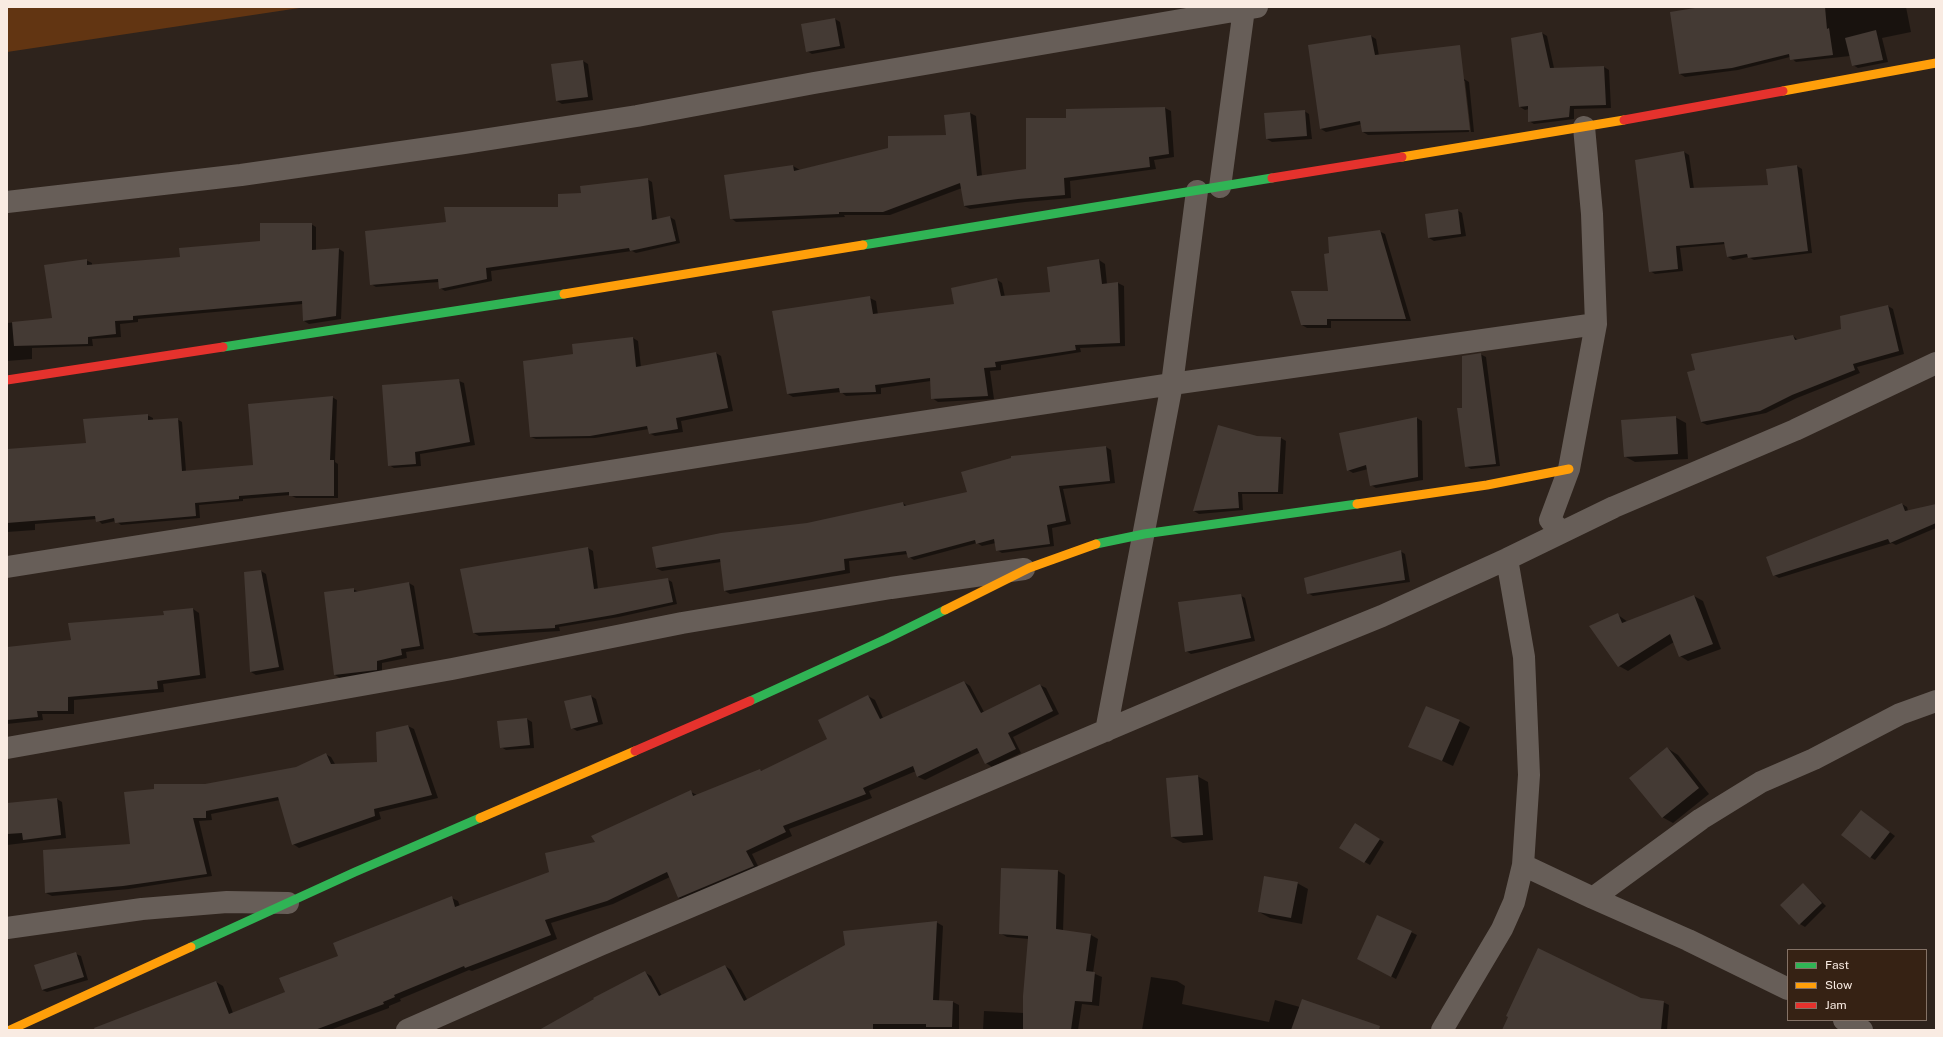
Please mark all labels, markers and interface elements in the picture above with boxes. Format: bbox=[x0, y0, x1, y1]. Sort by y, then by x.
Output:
legend bbox=[1787, 949, 1927, 1021]
text: Fast bbox=[1825, 958, 1849, 972]
text: Slow bbox=[1825, 978, 1852, 992]
text: Jam bbox=[1825, 998, 1847, 1012]

